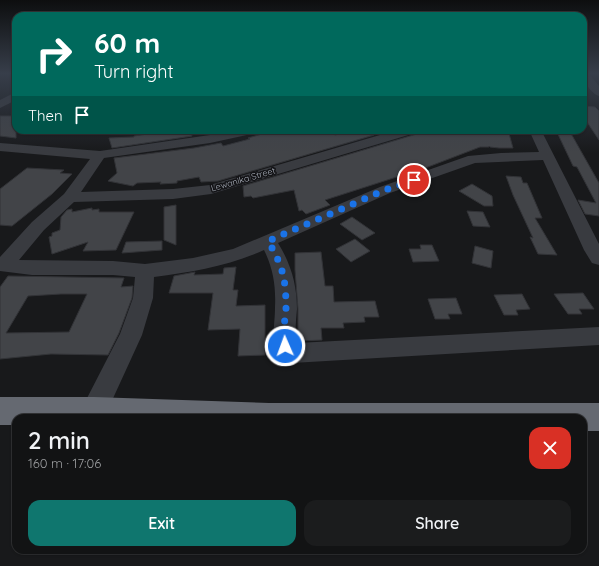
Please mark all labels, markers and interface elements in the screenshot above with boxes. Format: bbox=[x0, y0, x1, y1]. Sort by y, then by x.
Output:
text: 60 m bbox=[94, 25, 160, 60]
icon: right bbox=[28, 28, 80, 80]
text: Turn right bbox=[94, 60, 174, 83]
icon: arrive bbox=[71, 104, 93, 126]
text: Then bbox=[28, 106, 63, 125]
pin bbox=[397, 163, 431, 197]
street label: Lewanika Street bbox=[209, 165, 277, 193]
icon: arrive bbox=[403, 169, 425, 191]
position arrow bbox=[264, 325, 306, 367]
text: 2 min bbox=[28, 425, 90, 455]
button: close bbox=[529, 427, 571, 469]
text: 160 m · 17:06 bbox=[28, 455, 101, 471]
button: Exit bbox=[28, 500, 296, 546]
button: Share bbox=[304, 500, 571, 546]

